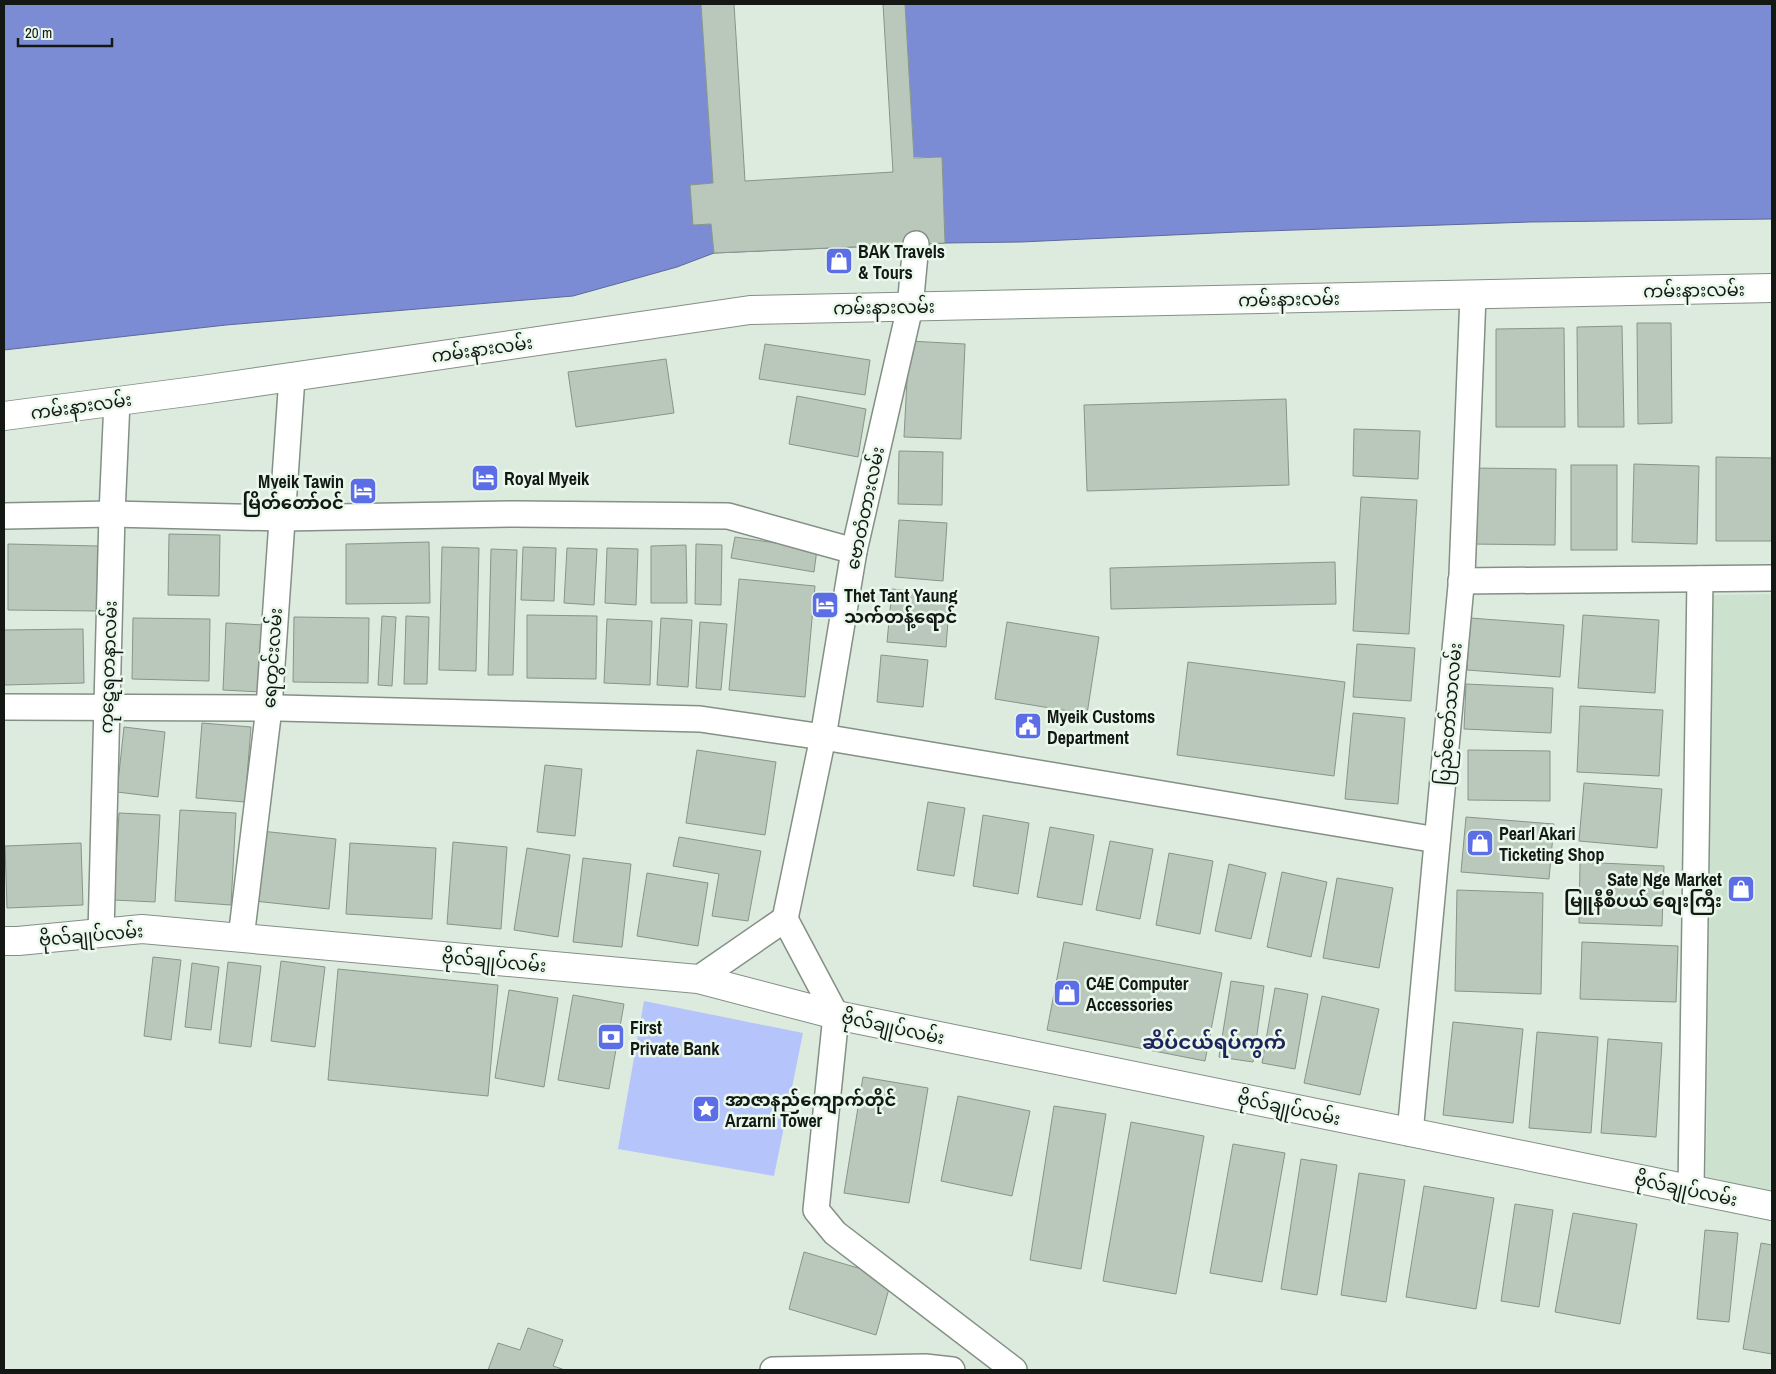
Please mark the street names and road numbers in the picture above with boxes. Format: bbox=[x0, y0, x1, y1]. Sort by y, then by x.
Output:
street label: ကမ်းနားလမ်း bbox=[1643, 277, 1745, 306]
street label: ကမ်းနားလမ်း bbox=[1238, 286, 1340, 315]
street label: ကမ်းနားလမ်း bbox=[833, 294, 935, 323]
street label: ကမ်းနားလမ်း bbox=[430, 330, 535, 371]
street label: ကမ်းနားလမ်း bbox=[29, 387, 134, 428]
street label: ဗောတံတားလမ်း bbox=[840, 444, 890, 572]
street label: ကုဋေရတနာလမ်း bbox=[93, 600, 126, 734]
street label: ရေတွင်းလမ်း bbox=[256, 607, 291, 709]
street label: ပြည်တော်သာလမ်း bbox=[1430, 642, 1471, 787]
street label: ဗိုလ်ချုပ်လမ်း bbox=[38, 917, 145, 955]
street label: ဗိုလ်ချုပ်လမ်း bbox=[440, 943, 547, 981]
street label: ဗိုလ်ချုပ်လမ်း bbox=[839, 1003, 947, 1053]
street label: ဗိုလ်ချုပ်လမ်း bbox=[1235, 1084, 1343, 1134]
street label: ဗိုလ်ချုပ်လမ်း bbox=[1632, 1165, 1740, 1215]

